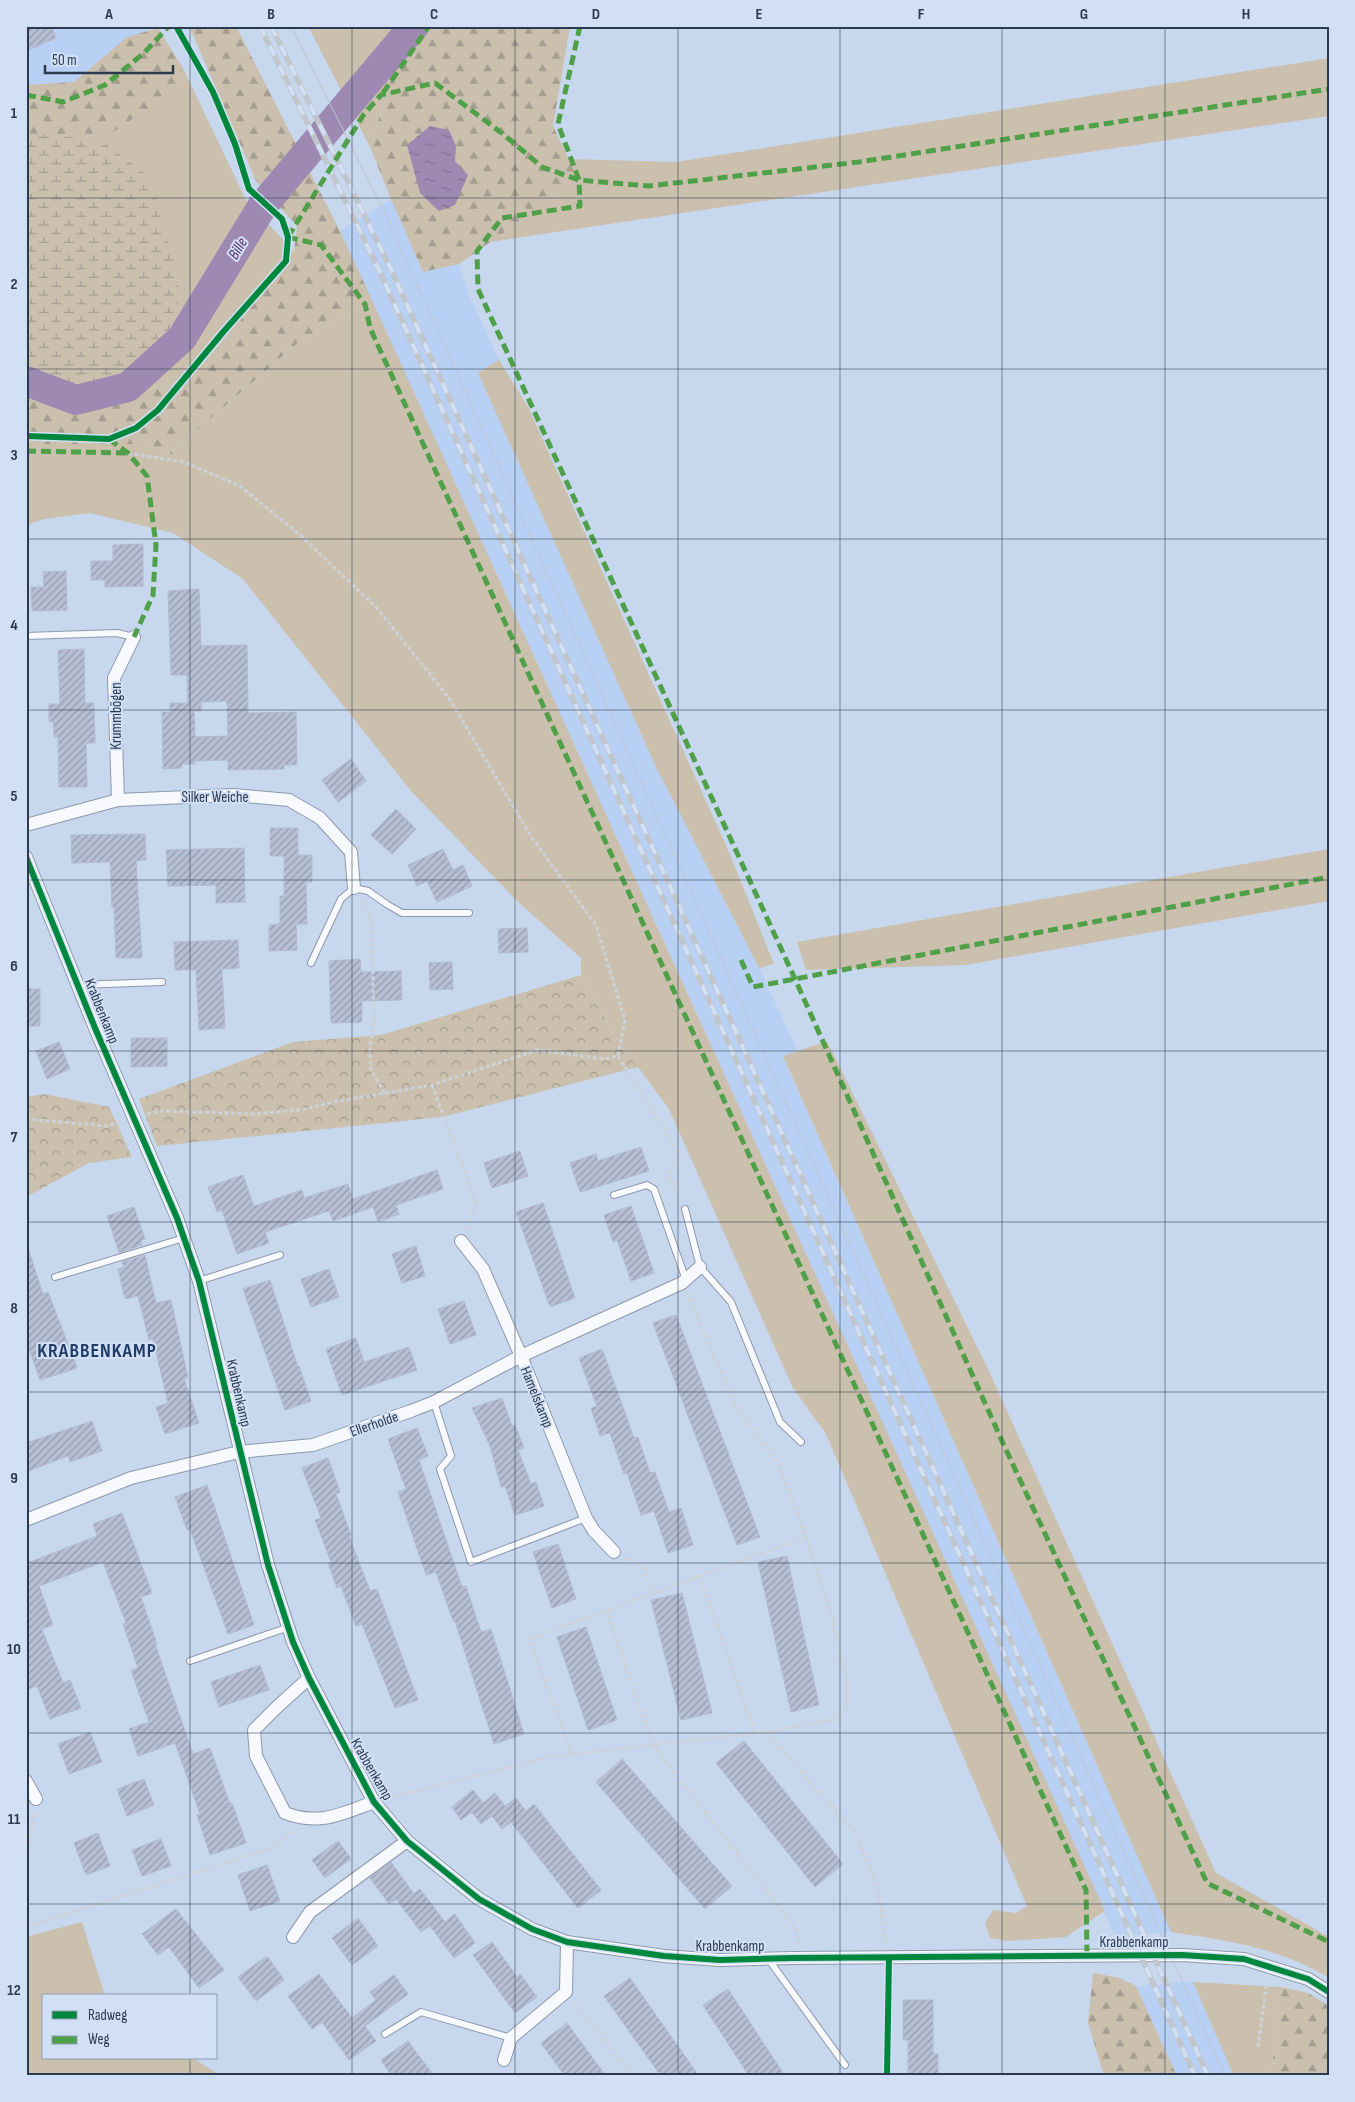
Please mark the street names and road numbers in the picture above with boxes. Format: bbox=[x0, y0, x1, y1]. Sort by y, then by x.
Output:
street label: Krummbögen bbox=[107, 682, 126, 750]
street label: Silker Weiche bbox=[182, 788, 249, 807]
street label: Krabbenkamp bbox=[80, 976, 123, 1047]
street label: Krabbenkamp bbox=[222, 1357, 256, 1429]
street label: Hamelskamp bbox=[516, 1364, 557, 1431]
street label: Ellerholde bbox=[348, 1407, 401, 1442]
street label: Krabbenkamp bbox=[346, 1735, 397, 1804]
street label: Krabbenkamp bbox=[1100, 1933, 1168, 1952]
street label: Krabbenkamp bbox=[696, 1937, 764, 1956]

